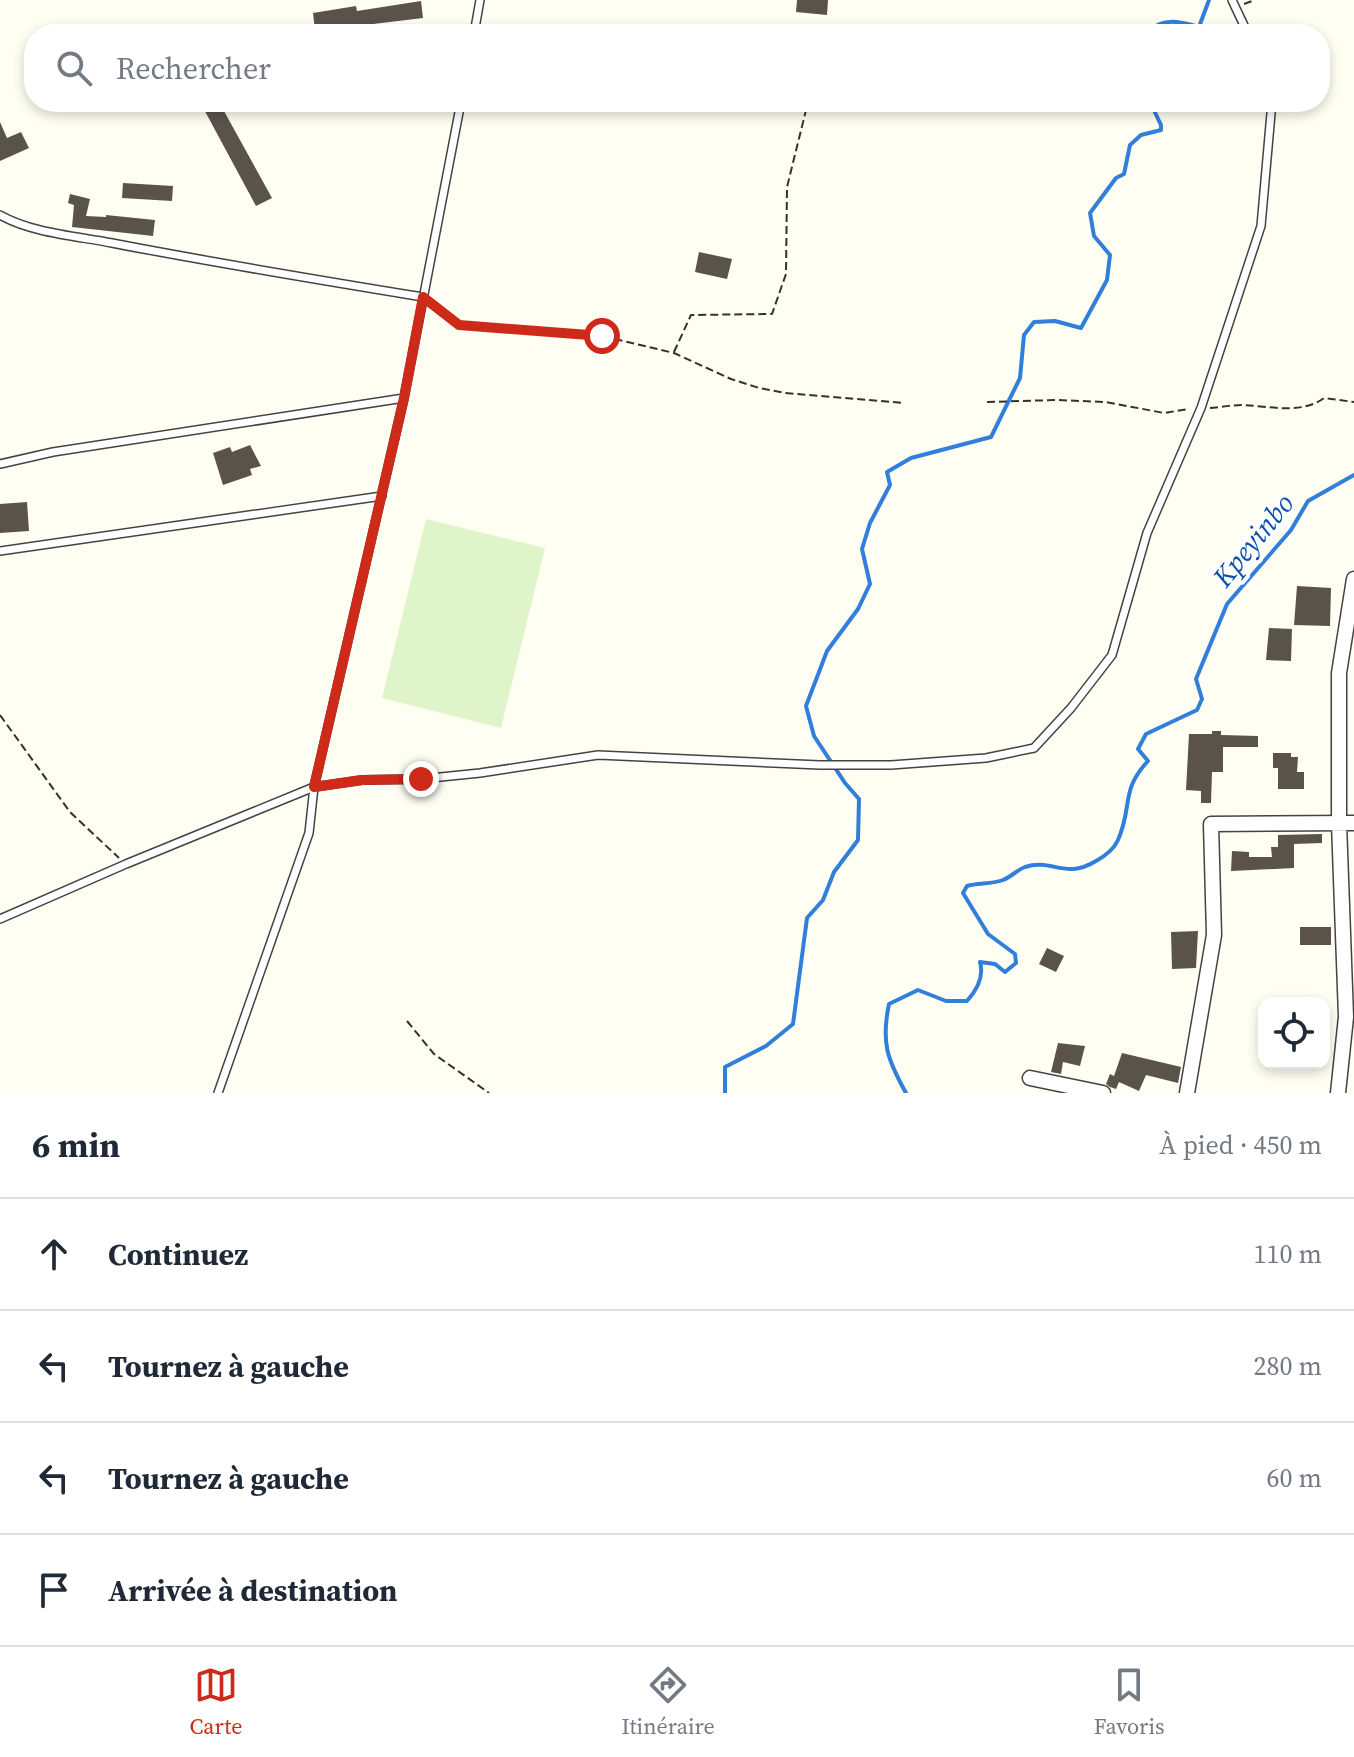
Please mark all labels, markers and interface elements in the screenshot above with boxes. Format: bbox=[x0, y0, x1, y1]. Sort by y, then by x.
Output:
search box bbox=[24, 24, 1330, 112]
icon: search bbox=[52, 46, 96, 90]
text: Rechercher bbox=[116, 48, 271, 89]
route start bbox=[584, 318, 620, 354]
water label: Kpeyinbo bbox=[1203, 485, 1302, 595]
route end bbox=[403, 761, 439, 797]
map controls bbox=[1258, 997, 1330, 1069]
button: locate bbox=[1258, 997, 1330, 1069]
text: 6 min bbox=[32, 1122, 120, 1168]
text: À pied · 450 m bbox=[1159, 1127, 1322, 1163]
icon: ahead bbox=[32, 1232, 76, 1276]
text: Continuez bbox=[108, 1234, 248, 1275]
text: 110 m bbox=[1254, 1236, 1322, 1272]
icon: left bbox=[32, 1344, 76, 1388]
text: Tournez à gauche bbox=[108, 1346, 349, 1387]
text: 280 m bbox=[1254, 1348, 1322, 1384]
icon: left bbox=[32, 1456, 76, 1500]
text: Tournez à gauche bbox=[108, 1458, 349, 1499]
text: 60 m bbox=[1267, 1460, 1322, 1496]
icon: arrive bbox=[32, 1568, 76, 1612]
text: Arrivée à destination bbox=[108, 1570, 398, 1611]
tab: Carte bbox=[189, 1663, 243, 1741]
tab: Itinéraire bbox=[621, 1663, 715, 1741]
tab: Favoris bbox=[1094, 1663, 1165, 1741]

